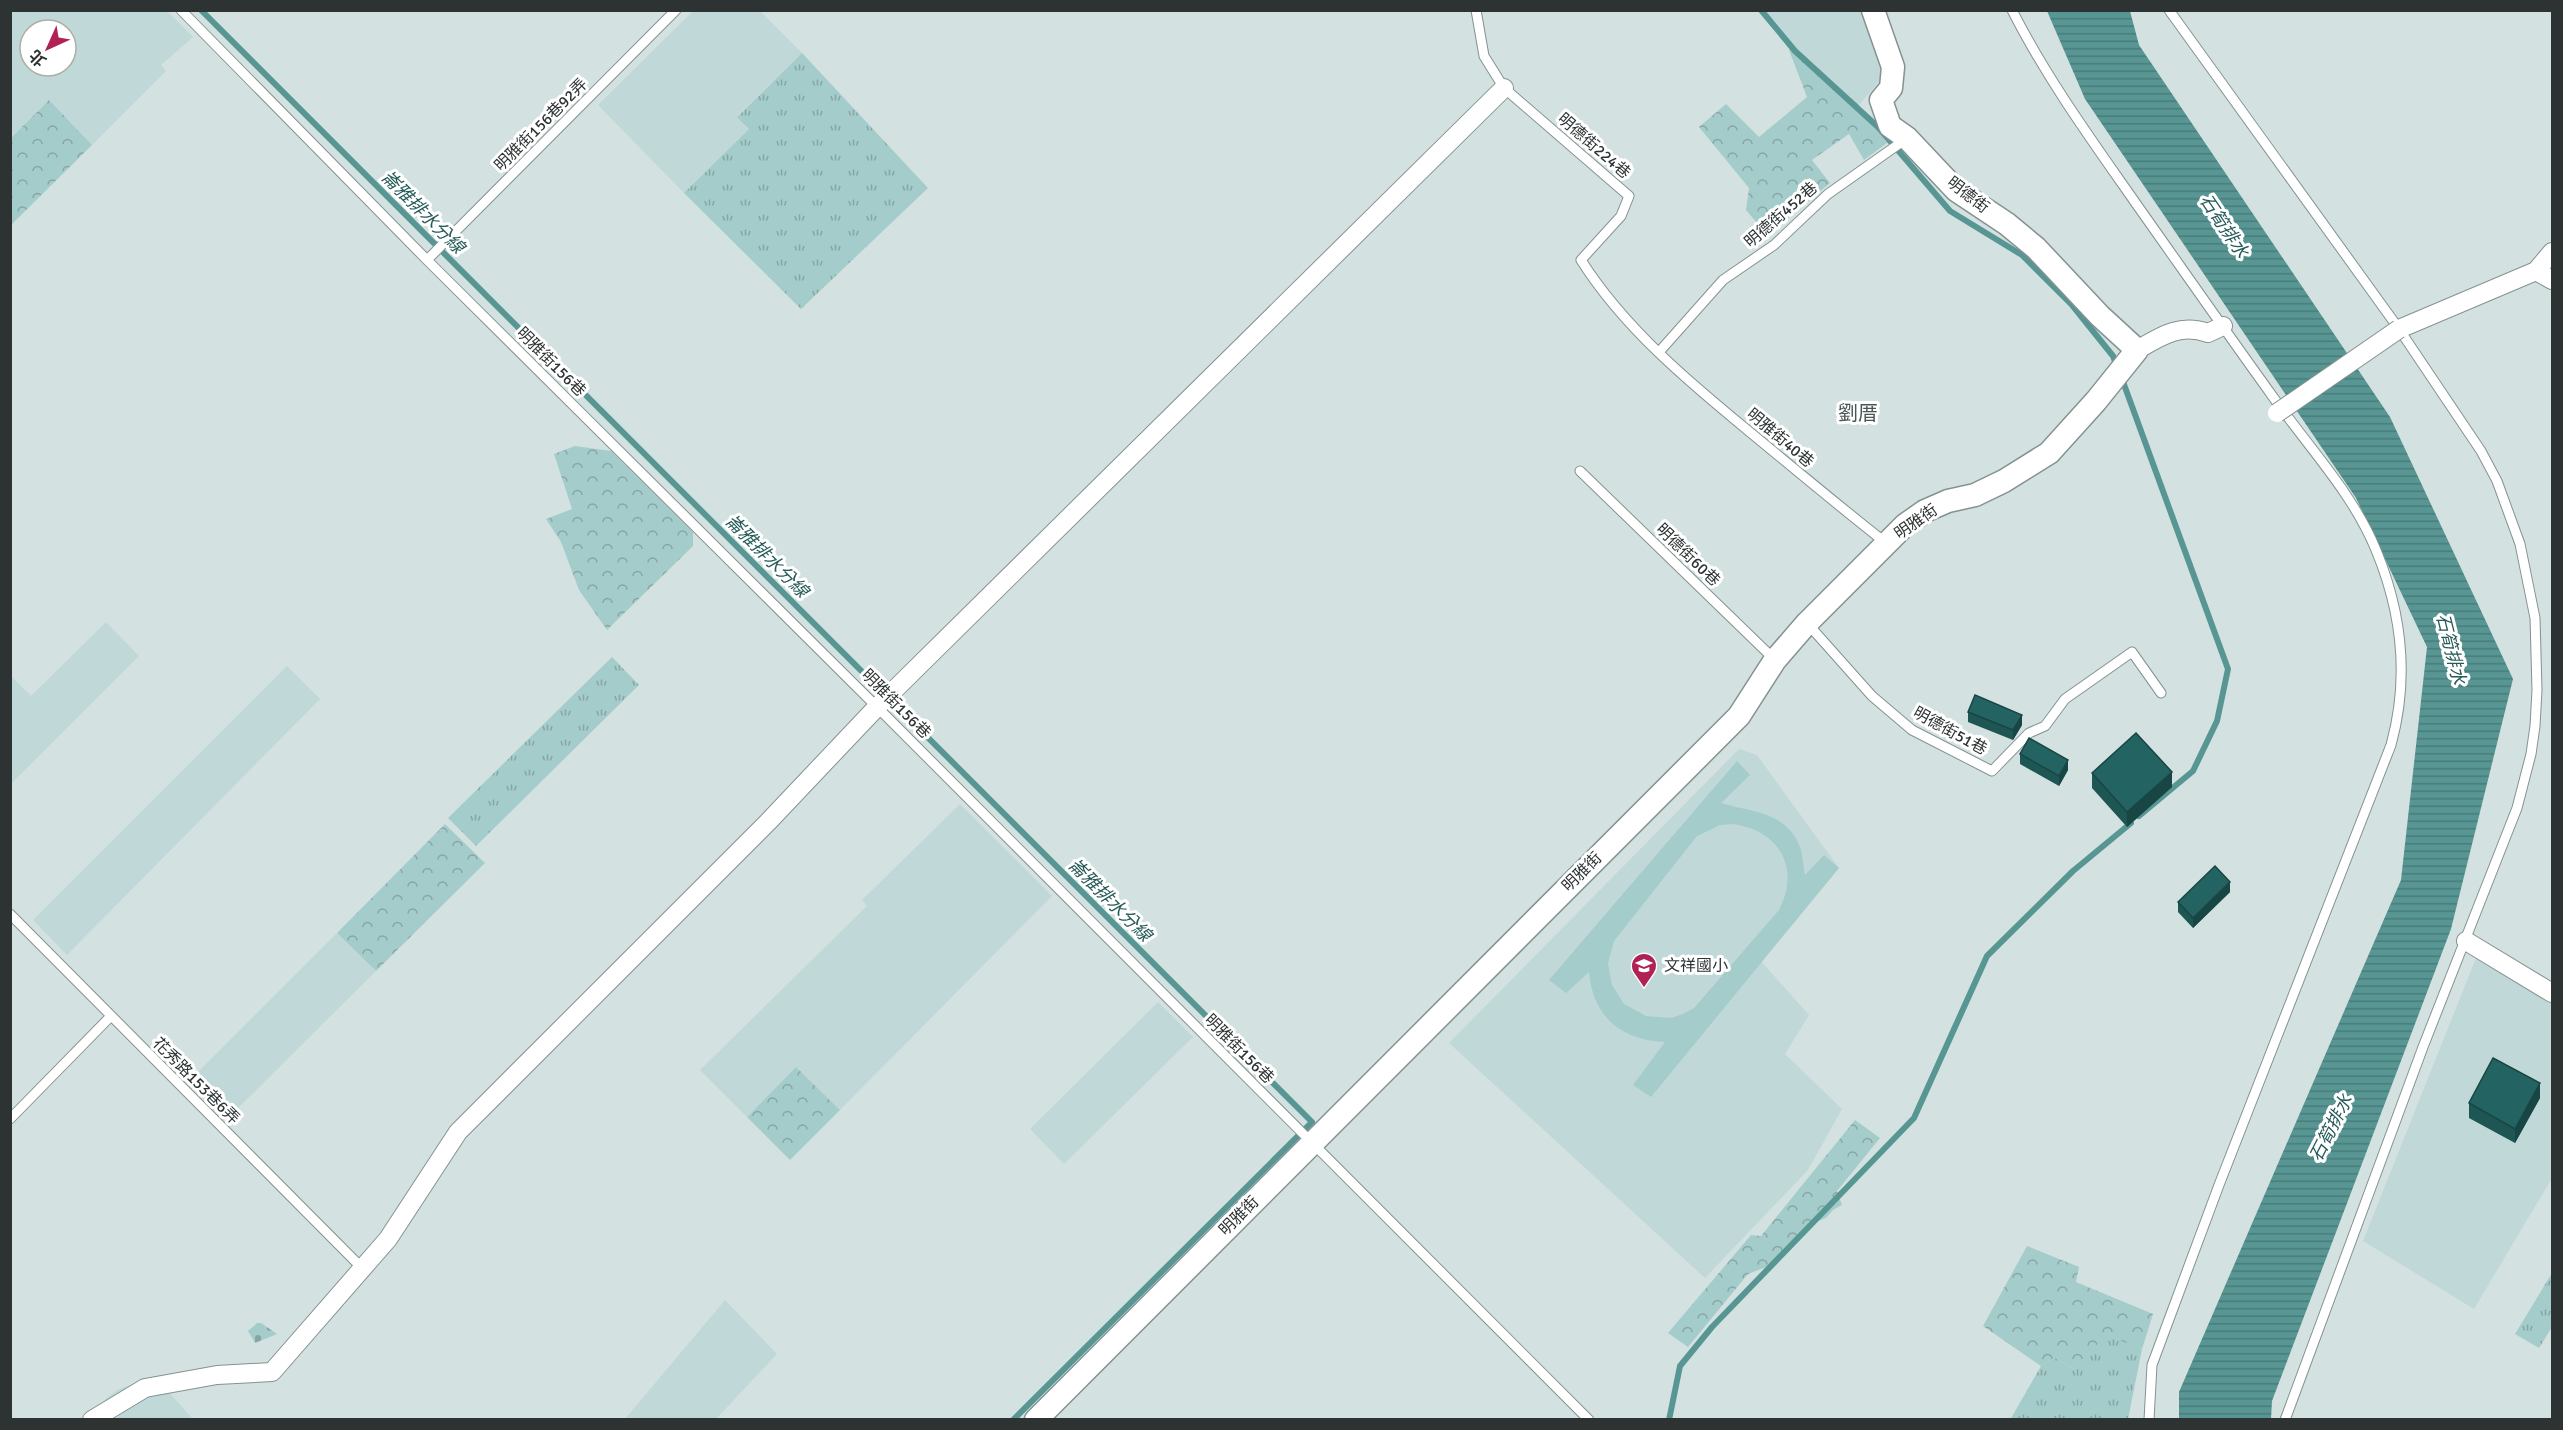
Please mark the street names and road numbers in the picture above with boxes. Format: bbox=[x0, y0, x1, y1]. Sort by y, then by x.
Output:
street label: 明雅街156巷92弄 bbox=[490, 74, 592, 176]
street label: 明德街224巷 bbox=[1554, 109, 1634, 183]
street label: 明德街 bbox=[1943, 172, 1993, 218]
street label: 明德街452巷 bbox=[1741, 178, 1821, 252]
street label: 明雅街156巷 bbox=[512, 323, 590, 401]
street label: 明雅街40巷 bbox=[1742, 404, 1818, 472]
street label: 明雅街 bbox=[1891, 500, 1941, 544]
street label: 明德街60巷 bbox=[1652, 520, 1724, 590]
street label: 明雅街156巷 bbox=[857, 665, 935, 743]
street label: 明德街51巷 bbox=[1910, 703, 1990, 759]
street label: 明雅街 bbox=[1558, 848, 1606, 896]
street label: 明雅街156巷 bbox=[1200, 1010, 1278, 1088]
street label: 花秀路153巷6弄 bbox=[148, 1033, 244, 1129]
street label: 明雅街 bbox=[1215, 1192, 1263, 1240]

